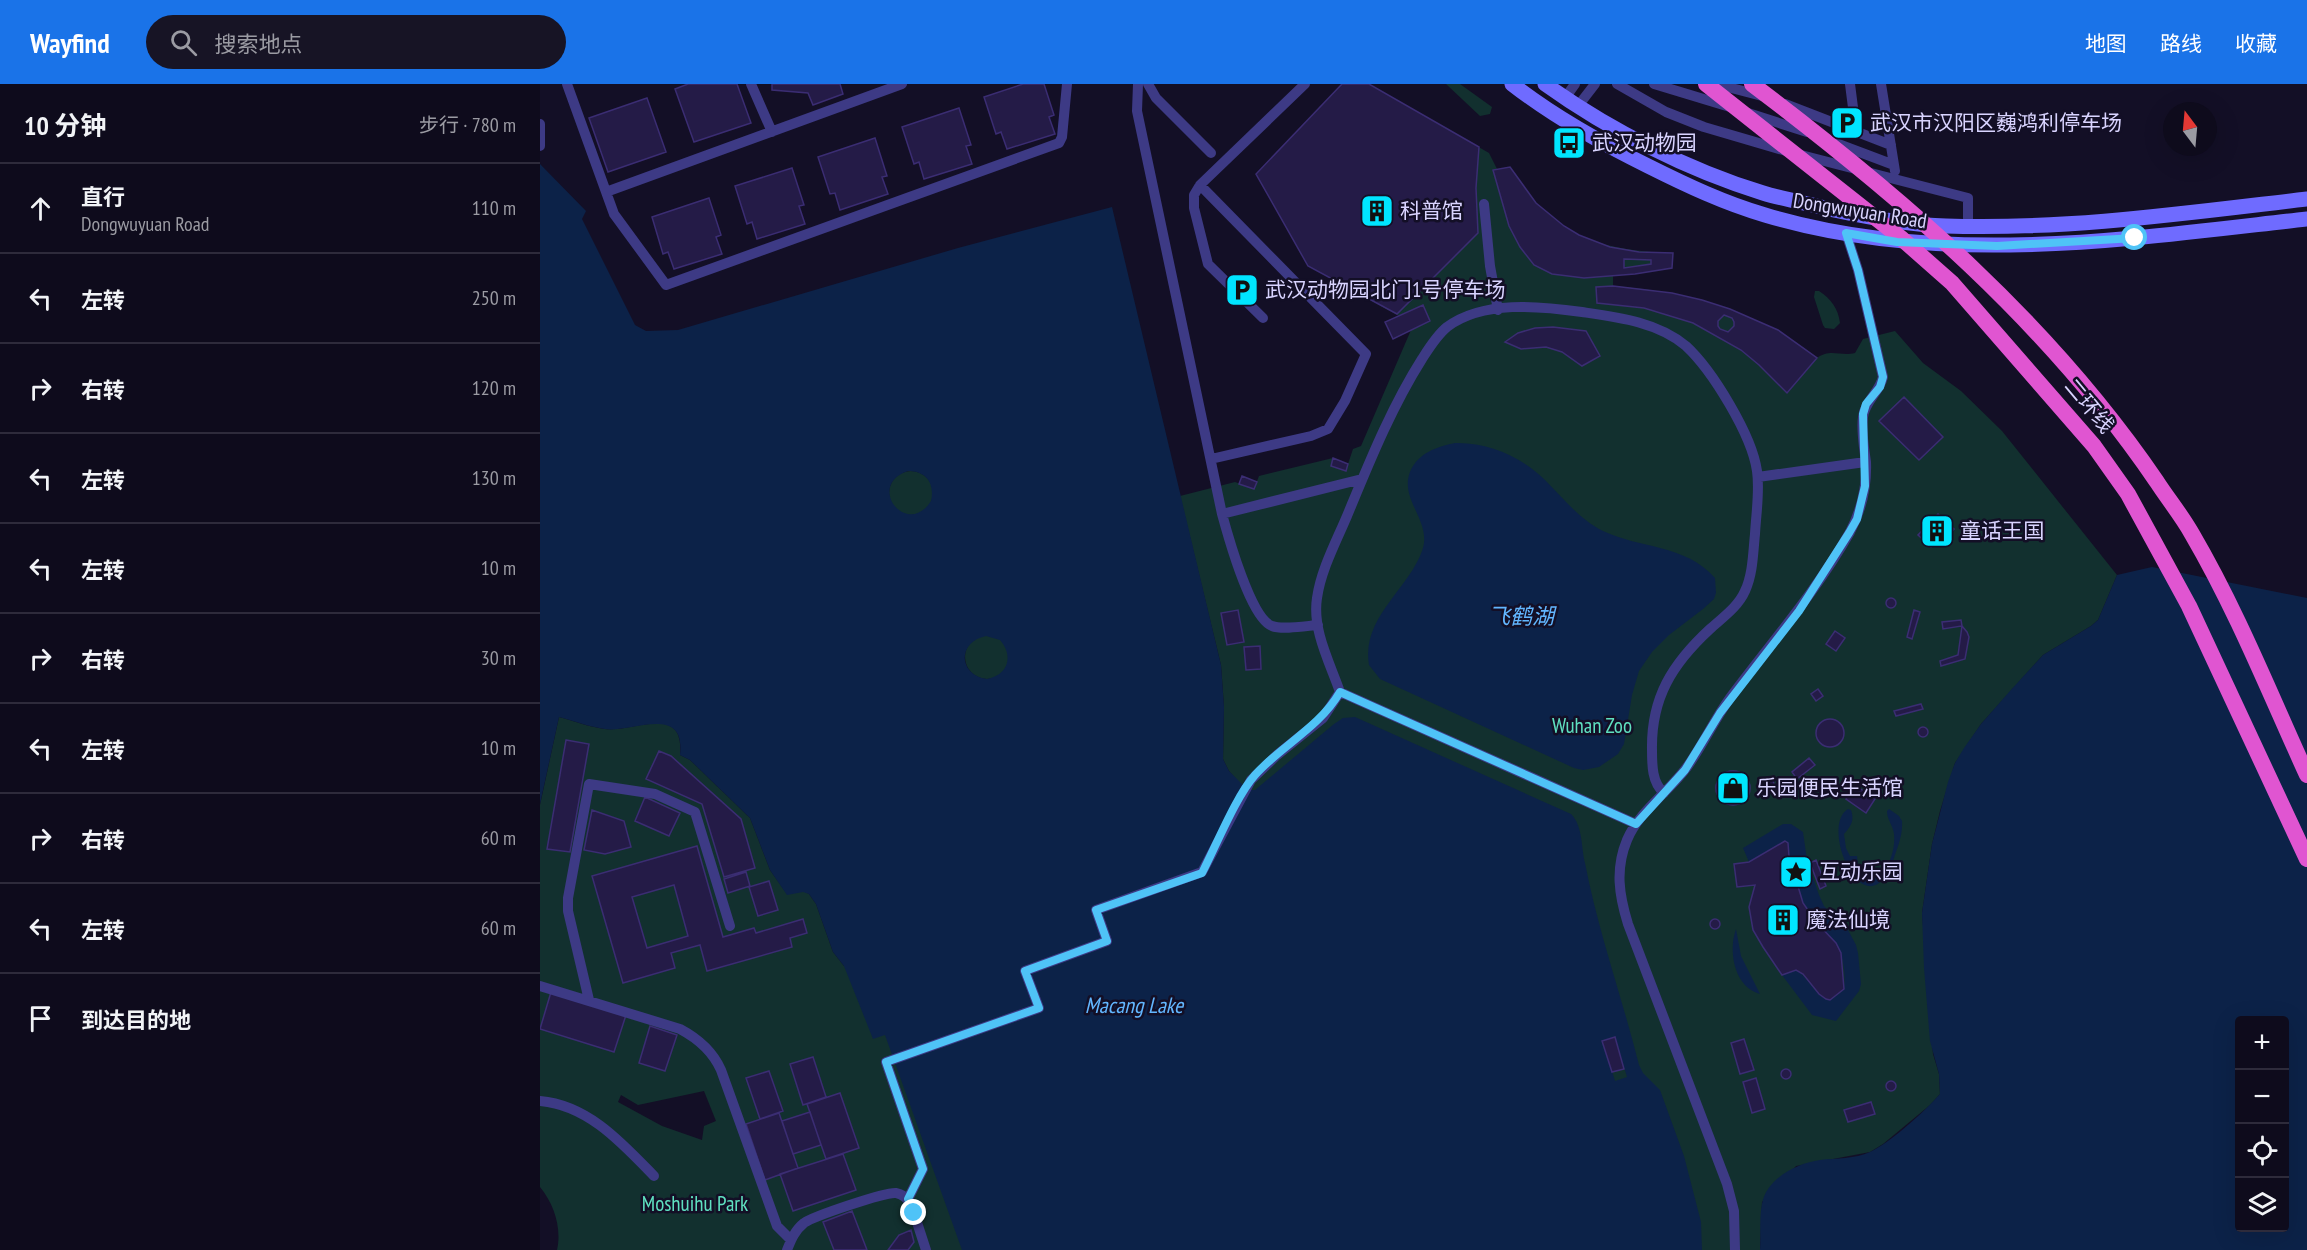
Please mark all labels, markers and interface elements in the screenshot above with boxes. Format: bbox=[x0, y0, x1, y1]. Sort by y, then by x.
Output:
search box bbox=[146, 15, 566, 69]
text: Wayfind bbox=[30, 24, 110, 61]
icon: search bbox=[167, 26, 200, 59]
text: 搜索地点 bbox=[215, 30, 303, 58]
text: 地图 bbox=[2085, 30, 2127, 57]
text: 路线 bbox=[2160, 30, 2202, 57]
text: 收藏 bbox=[2235, 30, 2277, 57]
north arrow bbox=[2163, 102, 2217, 156]
parking icon: 武汉市汉阳区巍鸿利停车场 bbox=[1829, 105, 1865, 141]
text: 10 分钟 bbox=[24, 109, 106, 142]
place label: 武汉市汉阳区巍鸿利停车场 bbox=[1870, 109, 2122, 136]
text: 步行 · 780 m bbox=[419, 112, 516, 138]
bus stop icon: 武汉动物园 bbox=[1551, 125, 1587, 161]
place label: 武汉动物园 bbox=[1592, 129, 1697, 156]
text: 直行 bbox=[81, 183, 125, 211]
street label: Dongwuyuan Road bbox=[1791, 187, 1929, 234]
icon: ahead bbox=[24, 192, 57, 225]
building icon: 科普馆 bbox=[1359, 193, 1395, 229]
text: 110 m bbox=[472, 195, 516, 221]
place label: 科普馆 bbox=[1400, 197, 1463, 224]
text: Dongwuyuan Road bbox=[81, 211, 209, 237]
route start bbox=[2121, 224, 2147, 250]
parking icon: 武汉动物园北门1号停车场 bbox=[1224, 272, 1260, 308]
place label: 武汉动物园北门1号停车场 bbox=[1265, 276, 1505, 303]
icon: left bbox=[24, 282, 57, 315]
text: 250 m bbox=[472, 285, 516, 311]
text: 左转 bbox=[81, 286, 125, 314]
icon: right bbox=[24, 372, 57, 405]
street label: 二环线 bbox=[2059, 373, 2120, 438]
text: 120 m bbox=[472, 375, 516, 401]
text: 右转 bbox=[81, 376, 125, 404]
icon: left bbox=[24, 462, 57, 495]
text: 130 m bbox=[472, 465, 516, 491]
text: 左转 bbox=[81, 466, 125, 494]
building icon: 童话王国 bbox=[1919, 513, 1955, 549]
place label: 童话王国 bbox=[1960, 517, 2044, 544]
icon: left bbox=[24, 552, 57, 585]
text: 10 m bbox=[481, 555, 516, 581]
text: 左转 bbox=[81, 556, 125, 584]
water label: 飞鹤湖 bbox=[1488, 602, 1557, 630]
icon: right bbox=[24, 642, 57, 675]
text: 30 m bbox=[481, 645, 516, 671]
text: 右转 bbox=[81, 646, 125, 674]
park label: Wuhan Zoo bbox=[1552, 712, 1632, 739]
icon: left bbox=[24, 732, 57, 765]
text: 10 m bbox=[481, 735, 516, 761]
text: 左转 bbox=[81, 736, 125, 764]
shop icon: 乐园便民生活馆 bbox=[1715, 770, 1751, 806]
place label: 乐园便民生活馆 bbox=[1756, 774, 1903, 801]
icon: right bbox=[24, 822, 57, 855]
text: 60 m bbox=[481, 825, 516, 851]
text: 右转 bbox=[81, 826, 125, 854]
place icon: 互动乐园 bbox=[1778, 854, 1814, 890]
place label: 互动乐园 bbox=[1819, 858, 1903, 885]
building icon: 魔法仙境 bbox=[1765, 902, 1801, 938]
place label: 魔法仙境 bbox=[1806, 906, 1890, 933]
icon: left bbox=[24, 912, 57, 945]
text: 60 m bbox=[481, 915, 516, 941]
text: 左转 bbox=[81, 916, 125, 944]
water label: Macang Lake bbox=[1085, 991, 1185, 1019]
icon: arrive bbox=[24, 1002, 57, 1035]
text: 到达目的地 bbox=[81, 1006, 191, 1034]
map controls bbox=[2235, 1016, 2289, 1232]
button: + bbox=[2235, 1016, 2289, 1070]
button: − bbox=[2235, 1070, 2289, 1124]
button: locate bbox=[2235, 1124, 2289, 1178]
button: layers bbox=[2235, 1178, 2289, 1232]
park label: Moshuihu Park bbox=[642, 1190, 748, 1217]
route end bbox=[900, 1199, 926, 1225]

